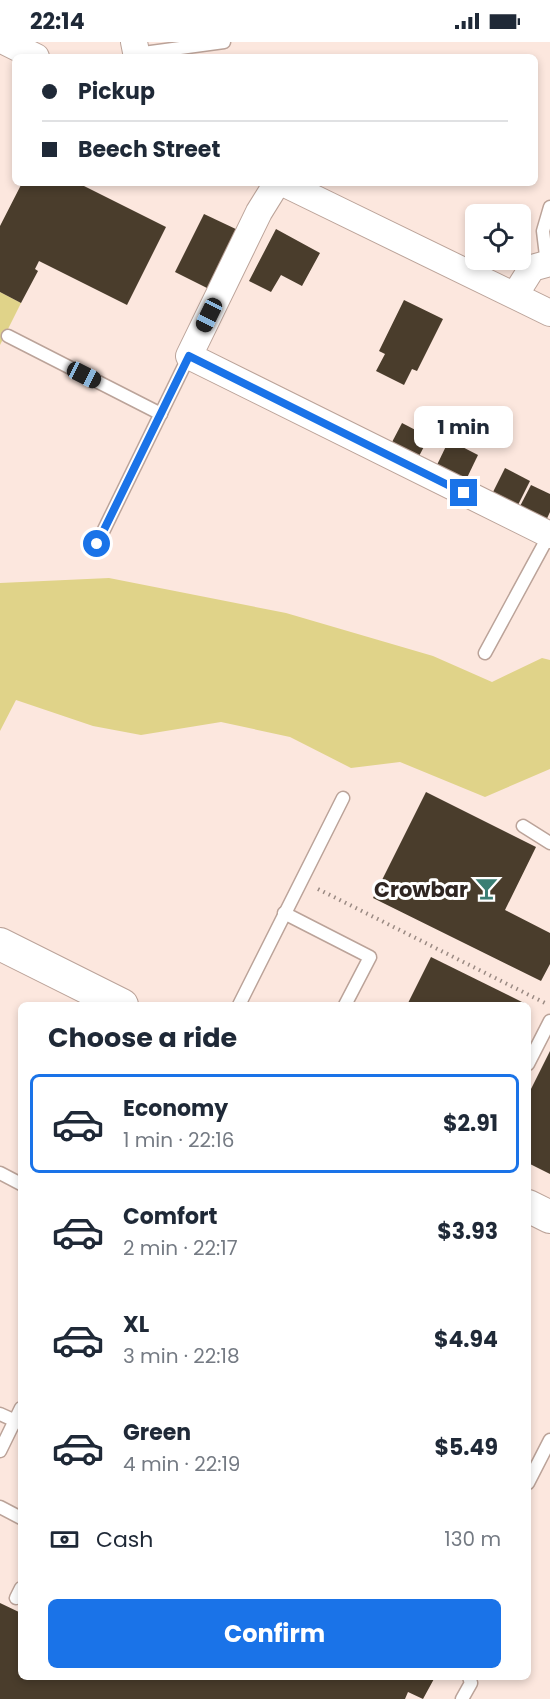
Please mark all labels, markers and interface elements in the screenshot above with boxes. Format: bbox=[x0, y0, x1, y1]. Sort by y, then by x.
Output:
text: 22:14 bbox=[30, 6, 85, 37]
text: Pickup bbox=[78, 76, 155, 107]
text: Beech Street bbox=[78, 134, 220, 165]
map controls bbox=[465, 204, 531, 270]
button: locate bbox=[465, 204, 531, 270]
car bbox=[193, 295, 225, 335]
car bbox=[64, 359, 104, 391]
callout: 1 min bbox=[414, 406, 514, 448]
text: 1 min bbox=[437, 413, 490, 441]
route end bbox=[450, 479, 477, 506]
route start bbox=[83, 530, 110, 557]
place label: Crowbar bbox=[374, 875, 468, 904]
bar icon: Crowbar bbox=[473, 876, 499, 902]
text: Choose a ride bbox=[48, 1019, 237, 1056]
text: Economy bbox=[123, 1093, 228, 1124]
icon: car bbox=[51, 1097, 105, 1151]
text: $2.91 bbox=[443, 1108, 498, 1139]
text: 1 min · 22:16 bbox=[123, 1126, 234, 1154]
text: Comfort bbox=[123, 1201, 217, 1232]
icon: car bbox=[51, 1205, 105, 1259]
text: $3.93 bbox=[437, 1216, 498, 1247]
text: 2 min · 22:17 bbox=[123, 1234, 238, 1262]
text: XL bbox=[123, 1309, 149, 1340]
icon: car bbox=[51, 1313, 105, 1367]
text: $4.94 bbox=[434, 1324, 498, 1355]
text: 3 min · 22:18 bbox=[123, 1342, 240, 1370]
text: Green bbox=[123, 1417, 191, 1448]
icon: car bbox=[51, 1421, 105, 1475]
text: $5.49 bbox=[435, 1432, 498, 1463]
text: 4 min · 22:19 bbox=[123, 1450, 240, 1478]
icon: cash bbox=[48, 1523, 81, 1556]
text: Cash bbox=[96, 1524, 153, 1555]
text: 130 m bbox=[444, 1525, 501, 1553]
button: Confirm bbox=[48, 1599, 501, 1668]

